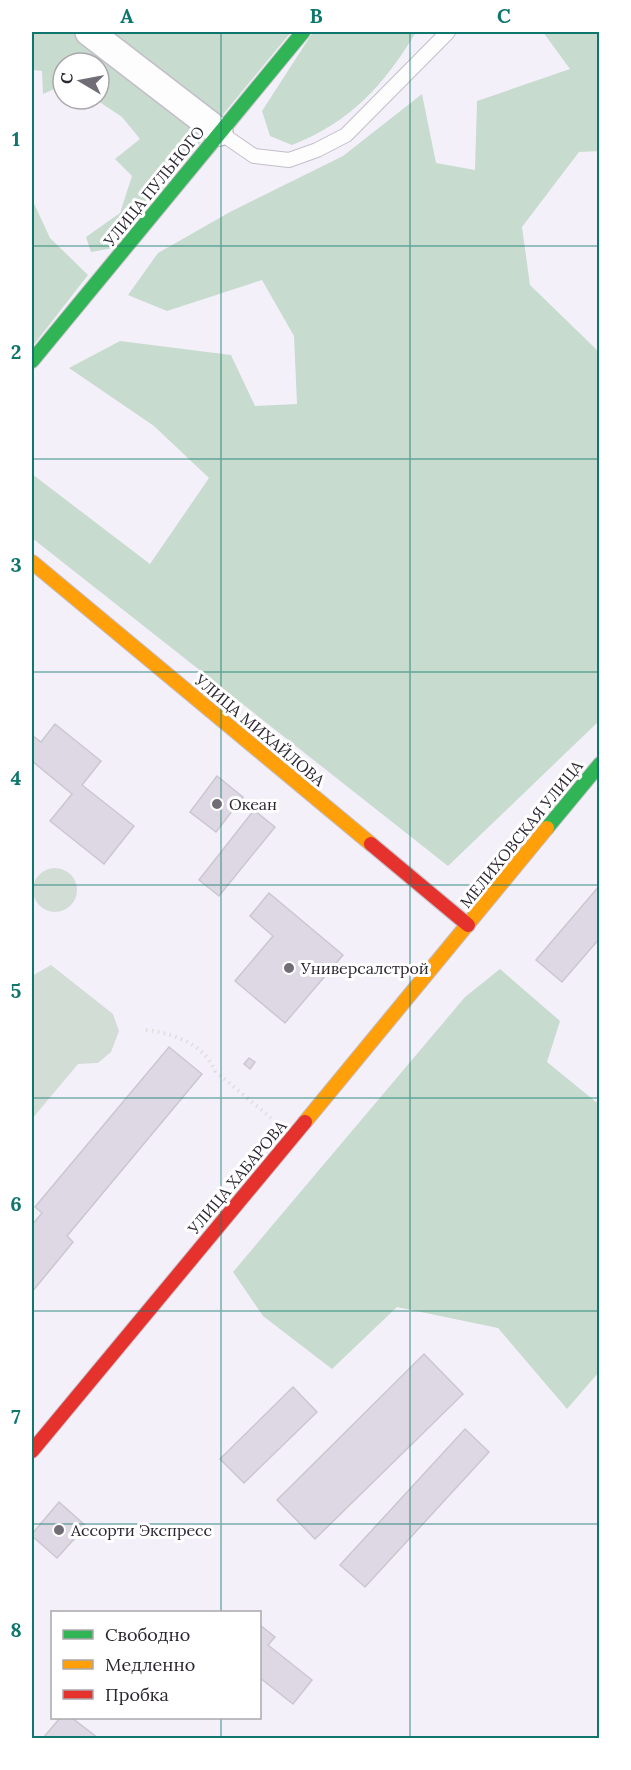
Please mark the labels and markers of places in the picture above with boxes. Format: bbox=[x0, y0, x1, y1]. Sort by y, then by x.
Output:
place label: Океан bbox=[229, 794, 277, 814]
marker: Океан bbox=[210, 797, 224, 811]
place label: Универсалстрой bbox=[300, 958, 429, 978]
marker: Универсалстрой bbox=[282, 961, 296, 975]
place label: Ассорти Экспресс bbox=[70, 1520, 212, 1540]
marker: Ассорти Экспресс bbox=[52, 1523, 66, 1537]

